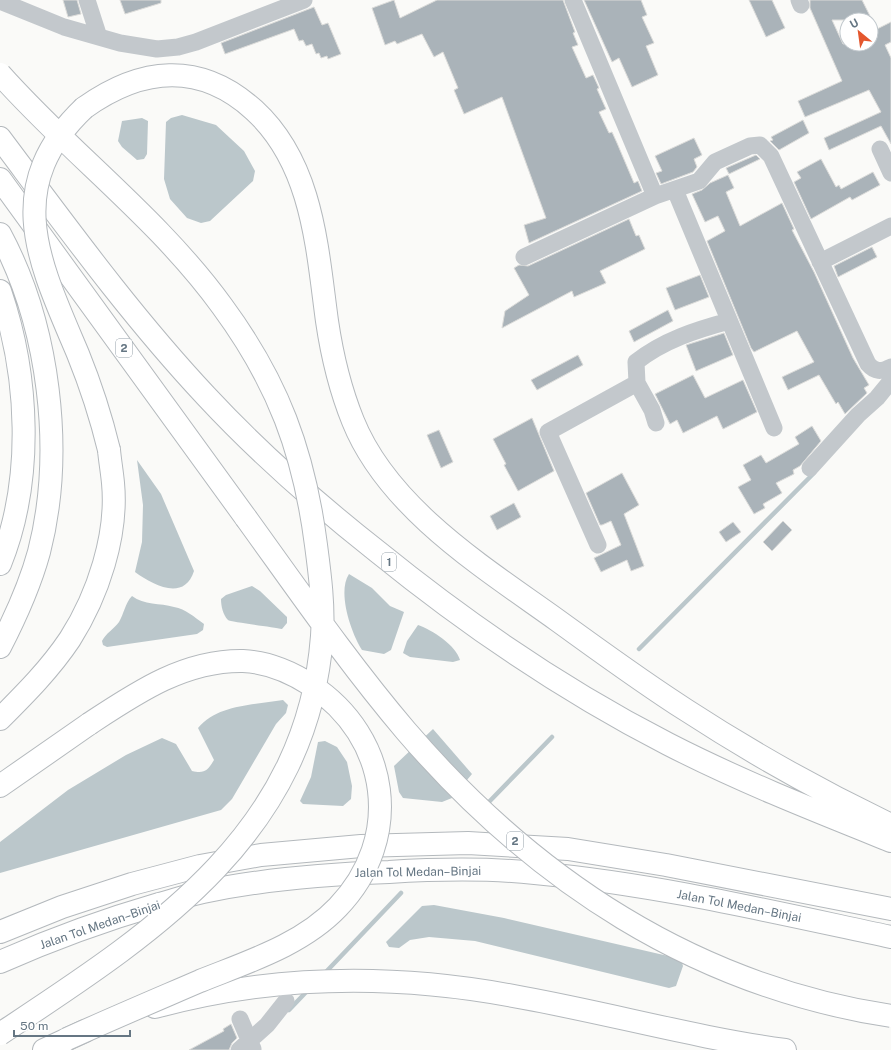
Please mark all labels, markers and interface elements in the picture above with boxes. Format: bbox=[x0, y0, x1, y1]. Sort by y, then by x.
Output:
north arrow bbox=[839, 12, 879, 52]
text: U bbox=[848, 16, 861, 30]
road number: 2 bbox=[116, 339, 132, 357]
road number: 1 bbox=[382, 553, 396, 571]
road number: 2 bbox=[507, 832, 523, 850]
street label: Jalan Tol Medan–Binjai bbox=[355, 864, 481, 880]
street label: Jalan Tol Medan–Binjai bbox=[676, 887, 802, 925]
street label: Jalan Tol Medan–Binjai bbox=[38, 898, 162, 952]
scale bar bbox=[14, 1012, 130, 1038]
text: 50 m bbox=[20, 1019, 48, 1033]

